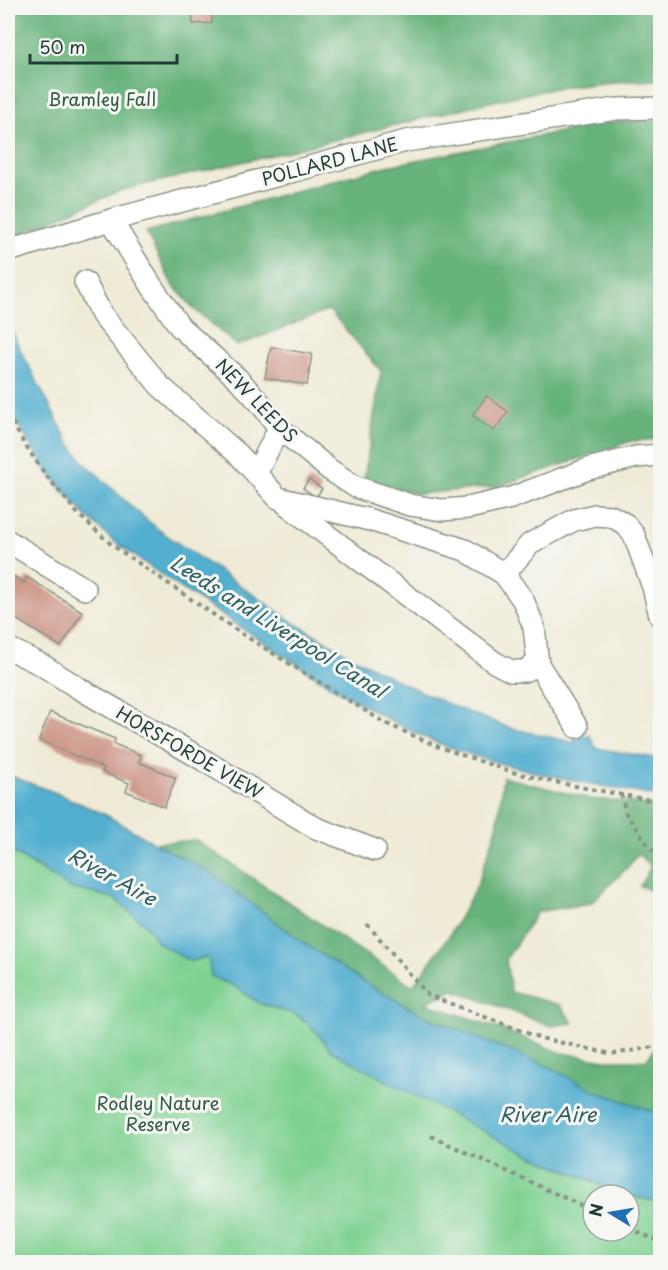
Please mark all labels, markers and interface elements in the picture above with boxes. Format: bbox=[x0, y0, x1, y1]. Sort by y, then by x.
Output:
scale bar bbox=[30, 27, 177, 65]
text: 50 m bbox=[39, 33, 86, 60]
park label: Bramley Fall bbox=[48, 85, 156, 112]
street label: POLLARD LANE bbox=[258, 129, 401, 192]
street label: NEW LEEDS bbox=[210, 352, 304, 448]
water label: Leeds and Liverpool Canal bbox=[165, 547, 395, 707]
street label: HORSFORDE VIEW bbox=[111, 699, 268, 805]
water label: River Aire bbox=[63, 840, 163, 913]
park label: Rodley Nature Reserve bbox=[96, 1089, 220, 1137]
water label: River Aire bbox=[500, 1099, 598, 1129]
north arrow bbox=[581, 1183, 641, 1243]
text: N bbox=[582, 1201, 608, 1218]

